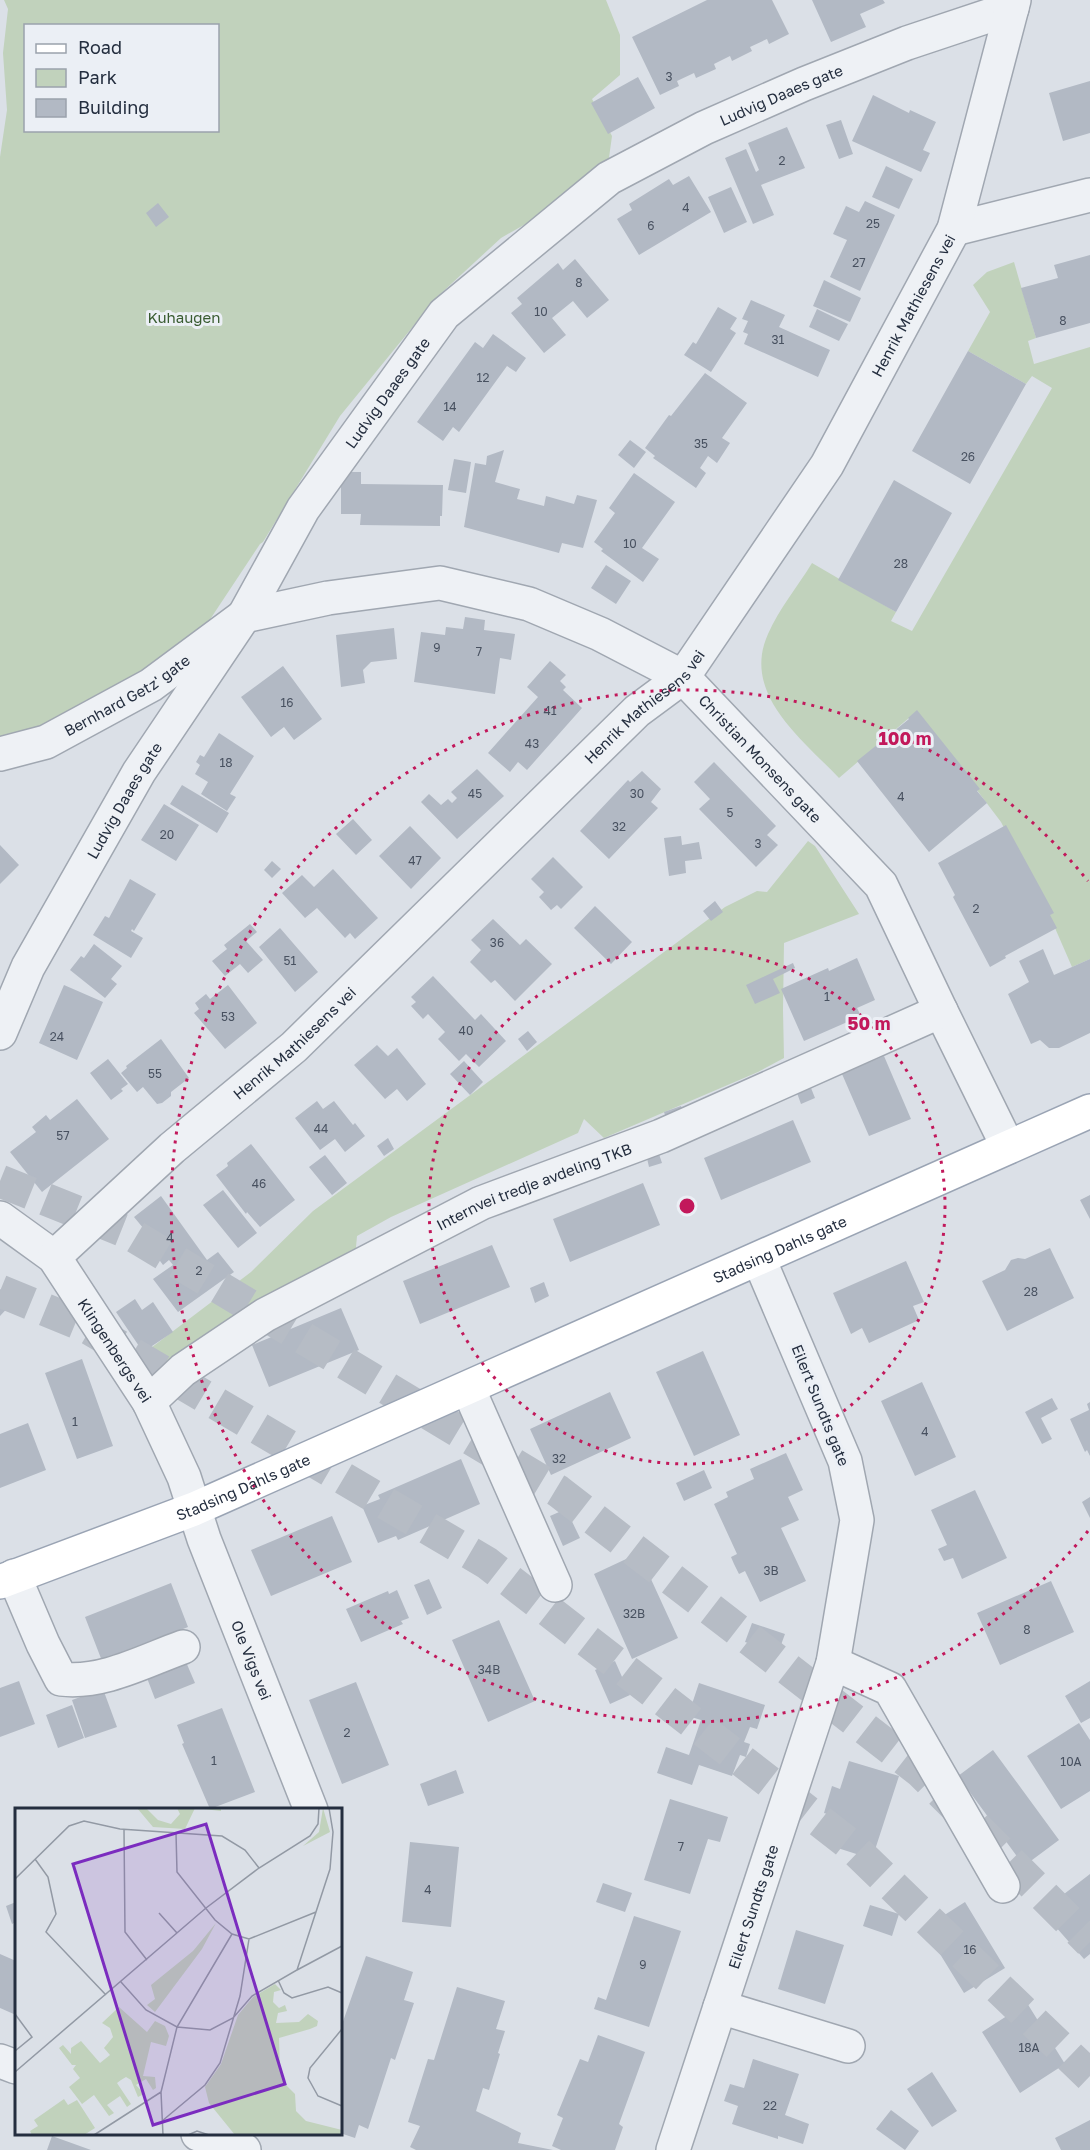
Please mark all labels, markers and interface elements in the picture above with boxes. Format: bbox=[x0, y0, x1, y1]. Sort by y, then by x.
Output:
legend bbox=[24, 24, 219, 132]
text: Road bbox=[78, 36, 122, 58]
street label: Ludvig Daaes gate bbox=[717, 60, 845, 129]
text: Park bbox=[78, 66, 117, 88]
house number: 3 bbox=[665, 69, 673, 84]
text: Building bbox=[78, 96, 149, 118]
house number: 2 bbox=[779, 153, 786, 168]
house number: 4 bbox=[682, 200, 690, 215]
house number: 25 bbox=[866, 216, 880, 231]
house number: 6 bbox=[647, 218, 655, 233]
street label: Henrik Mathiesens vei bbox=[867, 231, 959, 380]
house number: 27 bbox=[852, 255, 866, 270]
house number: 8 bbox=[575, 275, 583, 290]
house number: 10 bbox=[534, 304, 548, 319]
park label: Kuhaugen bbox=[147, 308, 221, 326]
house number: 8 bbox=[1059, 313, 1067, 328]
house number: 31 bbox=[772, 332, 785, 347]
street label: Ludvig Daaes gate bbox=[341, 333, 433, 451]
house number: 12 bbox=[477, 370, 489, 385]
house number: 14 bbox=[443, 399, 457, 414]
house number: 35 bbox=[694, 436, 708, 451]
house number: 26 bbox=[961, 449, 975, 464]
house number: 10 bbox=[623, 536, 637, 551]
house number: 28 bbox=[894, 556, 908, 571]
house number: 9 bbox=[433, 640, 441, 655]
house number: 7 bbox=[476, 644, 482, 659]
street label: Henrik Mathiesens vei bbox=[580, 646, 708, 767]
street label: Bernhard Getz' gate bbox=[61, 650, 193, 739]
street label: Christian Monsens gate bbox=[695, 691, 826, 826]
house number: 16 bbox=[280, 695, 294, 710]
house number: 41 bbox=[543, 703, 557, 718]
text: 100 m bbox=[879, 727, 931, 749]
house number: 43 bbox=[525, 736, 539, 751]
street label: Ludvig Daaes gate bbox=[83, 738, 166, 862]
house number: 18 bbox=[219, 755, 233, 770]
house number: 45 bbox=[468, 786, 482, 801]
house number: 30 bbox=[630, 786, 644, 801]
house number: 4 bbox=[897, 789, 905, 804]
house number: 5 bbox=[727, 805, 734, 820]
house number: 32 bbox=[612, 819, 626, 834]
house number: 20 bbox=[160, 827, 174, 842]
house number: 3 bbox=[754, 836, 762, 851]
house number: 47 bbox=[408, 853, 422, 868]
house number: 2 bbox=[973, 901, 980, 916]
house number: 36 bbox=[490, 935, 504, 950]
house number: 51 bbox=[284, 953, 297, 968]
street label: Henrik Mathiesens vei bbox=[229, 983, 359, 1103]
house number: 1 bbox=[824, 989, 830, 1004]
house number: 53 bbox=[221, 1009, 235, 1024]
text: 50 m bbox=[848, 1012, 890, 1034]
house number: 40 bbox=[459, 1023, 473, 1038]
house number: 24 bbox=[50, 1029, 64, 1044]
house number: 55 bbox=[148, 1066, 162, 1081]
house number: 44 bbox=[314, 1121, 328, 1136]
house number: 57 bbox=[56, 1128, 70, 1143]
street label: Internvei tredje avdeling TKB bbox=[433, 1139, 634, 1234]
house number: 46 bbox=[252, 1176, 266, 1191]
centre of rings bbox=[677, 1196, 697, 1216]
street label: Stadsing Dahls gate bbox=[710, 1211, 849, 1286]
house number: 4 bbox=[166, 1230, 174, 1245]
house number: 2 bbox=[196, 1263, 203, 1278]
house number: 28 bbox=[1024, 1284, 1038, 1299]
street label: Klingenbergs vei bbox=[74, 1295, 156, 1406]
street label: Eilert Sundts gate bbox=[788, 1342, 854, 1469]
house number: 1 bbox=[72, 1414, 78, 1429]
house number: 4 bbox=[921, 1424, 929, 1439]
street label: Stadsing Dahls gate bbox=[174, 1450, 313, 1524]
house number: 32 bbox=[552, 1451, 566, 1466]
house number: 3B bbox=[763, 1563, 779, 1578]
house number: 32B bbox=[623, 1606, 645, 1621]
street label: Ole Vigs vei bbox=[228, 1618, 276, 1702]
house number: 8 bbox=[1023, 1622, 1031, 1637]
house number: 34B bbox=[478, 1662, 500, 1677]
house number: 2 bbox=[344, 1725, 351, 1740]
house number: 1 bbox=[211, 1753, 217, 1768]
house number: 10A bbox=[1060, 1754, 1082, 1769]
inset map bbox=[15, 1808, 342, 2135]
house number: 7 bbox=[678, 1839, 684, 1854]
street label: Eilert Sundts gate bbox=[724, 1842, 782, 1971]
house number: 4 bbox=[424, 1882, 432, 1897]
house number: 16 bbox=[963, 1942, 977, 1957]
house number: 9 bbox=[639, 1957, 647, 1972]
house number: 18A bbox=[1018, 2040, 1040, 2055]
house number: 22 bbox=[763, 2098, 777, 2113]

